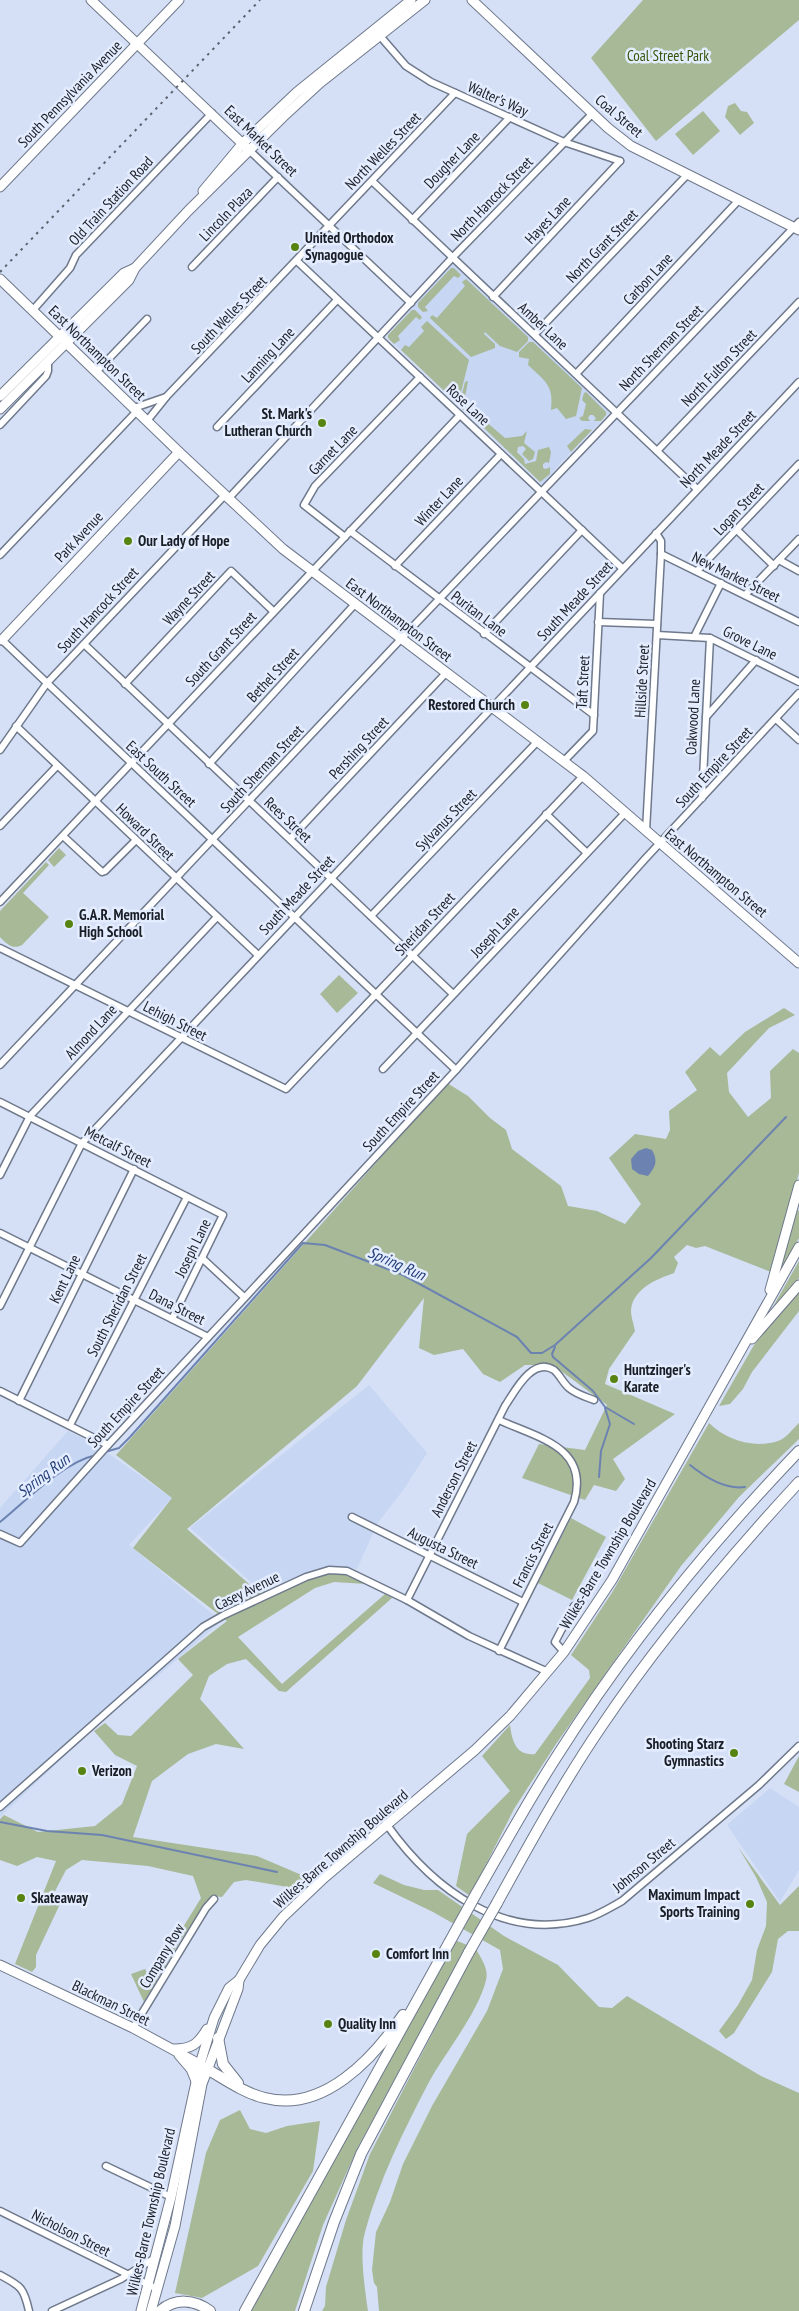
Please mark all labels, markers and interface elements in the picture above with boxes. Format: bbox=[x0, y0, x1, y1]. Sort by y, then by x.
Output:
street label: South Pennsylvania Avenue bbox=[14, 36, 126, 151]
park label: Coal Street Park bbox=[627, 46, 709, 65]
street label: Walter's Way bbox=[465, 77, 532, 120]
street label: Coal Street bbox=[592, 90, 647, 141]
street label: East Market Street bbox=[221, 101, 302, 180]
street label: North Welles Street bbox=[341, 108, 425, 194]
street label: Dougher Lane bbox=[420, 127, 484, 192]
street label: Old Train Station Road bbox=[64, 152, 157, 249]
street label: North Hancock Street bbox=[447, 152, 537, 245]
street label: Lincoln Plaza bbox=[195, 182, 256, 245]
street label: Hayes Lane bbox=[521, 192, 575, 248]
street label: North Grant Street bbox=[562, 205, 642, 287]
place label: United Orthodox Synagogue bbox=[305, 228, 394, 264]
marker: United Orthodox Synagogue bbox=[289, 241, 301, 253]
street label: Carbon Lane bbox=[619, 249, 677, 309]
street label: South Welles Street bbox=[187, 272, 271, 358]
street label: Amber Lane bbox=[514, 298, 572, 354]
street label: North Sherman Street bbox=[615, 300, 707, 395]
street label: East Northampton Street bbox=[45, 301, 150, 404]
street label: Lanning Lane bbox=[237, 323, 298, 387]
street label: North Fulton Street bbox=[677, 325, 760, 410]
street label: Rose Lane bbox=[443, 380, 494, 429]
place label: St. Mark's Lutheran Church bbox=[225, 404, 312, 440]
street label: North Meade Street bbox=[676, 406, 760, 492]
marker: St. Mark's Lutheran Church bbox=[316, 417, 328, 429]
street label: Garnet Lane bbox=[304, 421, 361, 479]
street label: Winter Lane bbox=[410, 471, 467, 530]
street label: Logan Street bbox=[709, 478, 768, 539]
street label: Park Avenue bbox=[50, 507, 107, 566]
place label: Our Lady of Hope bbox=[138, 531, 230, 550]
marker: Our Lady of Hope bbox=[122, 535, 134, 547]
street label: New Market Street bbox=[689, 547, 783, 606]
street label: South Meade Street bbox=[533, 557, 616, 644]
street label: South Hancock Street bbox=[53, 563, 142, 657]
street label: Wayne Street bbox=[158, 566, 219, 629]
street label: East Northampton Street bbox=[342, 573, 456, 666]
street label: Puritan Lane bbox=[448, 586, 511, 641]
street label: South Grant Street bbox=[181, 607, 260, 690]
street label: Grove Lane bbox=[720, 621, 780, 664]
street label: Bethel Street bbox=[243, 643, 303, 706]
street label: Hillside Street bbox=[630, 644, 653, 718]
street label: Taft Street bbox=[572, 655, 593, 709]
street label: Oakwood Lane bbox=[681, 678, 704, 756]
place label: Restored Church bbox=[428, 695, 515, 714]
marker: Restored Church bbox=[519, 699, 531, 711]
street label: Pershing Street bbox=[325, 712, 392, 783]
street label: South Sherman Street bbox=[216, 721, 307, 817]
street label: South Empire Street bbox=[671, 722, 756, 811]
street label: East South Street bbox=[122, 736, 200, 811]
street label: Sylvanus Street bbox=[411, 784, 480, 855]
street label: Rees Street bbox=[261, 793, 316, 846]
street label: Howard Street bbox=[112, 799, 179, 864]
street label: East Northampton Street bbox=[661, 824, 772, 921]
street label: South Meade Street bbox=[255, 851, 338, 938]
street label: Sheridan Street bbox=[390, 888, 459, 959]
street label: Joseph Lane bbox=[466, 902, 523, 962]
place label: G.A.R. Memorial High School bbox=[79, 905, 164, 941]
marker: G.A.R. Memorial High School bbox=[63, 918, 75, 930]
street label: Lehigh Street bbox=[140, 996, 210, 1045]
street label: Almond Lane bbox=[61, 1000, 121, 1063]
street label: South Empire Street bbox=[358, 1066, 443, 1155]
street label: Metcalf Street bbox=[82, 1122, 155, 1172]
street label: Joseph Lane bbox=[170, 1216, 215, 1281]
water label: Spring Run bbox=[365, 1242, 430, 1285]
street label: South Sheridan Street bbox=[82, 1250, 151, 1360]
street label: Kent Lane bbox=[45, 1251, 84, 1306]
street label: Dana Street bbox=[146, 1284, 209, 1329]
place label: Huntzinger's Karate bbox=[624, 1360, 691, 1396]
street label: South Empire Street bbox=[83, 1362, 168, 1451]
marker: Huntzinger's Karate bbox=[608, 1373, 620, 1385]
street label: Anderson Street bbox=[426, 1438, 481, 1520]
water label: Spring Run bbox=[13, 1448, 74, 1501]
street label: Wilkes-Barre Township Boulevard bbox=[555, 1475, 660, 1632]
street label: Francis Street bbox=[508, 1519, 557, 1591]
street label: Augusta Street bbox=[405, 1522, 482, 1573]
street label: Casey Avenue bbox=[211, 1567, 282, 1614]
place label: Shooting Starz Gymnastics bbox=[646, 1734, 724, 1770]
marker: Shooting Starz Gymnastics bbox=[728, 1747, 740, 1759]
place label: Verizon bbox=[91, 1761, 132, 1780]
marker: Verizon bbox=[76, 1765, 88, 1777]
street label: Wilkes-Barre Township Boulevard bbox=[270, 1785, 412, 1912]
street label: Johnson Street bbox=[608, 1833, 679, 1897]
place label: Maximum Impact Sports Training bbox=[648, 1885, 741, 1921]
place label: Skateaway bbox=[31, 1888, 89, 1907]
marker: Skateaway bbox=[15, 1892, 27, 1904]
marker: Maximum Impact Sports Training bbox=[744, 1898, 756, 1910]
street label: Company Row bbox=[135, 1920, 188, 1992]
place label: Comfort Inn bbox=[386, 1944, 449, 1963]
marker: Comfort Inn bbox=[370, 1948, 382, 1960]
street label: Blackman Street bbox=[69, 1976, 153, 2030]
place label: Quality Inn bbox=[338, 2014, 396, 2033]
marker: Quality Inn bbox=[322, 2018, 334, 2030]
street label: Wilkes-Barre Township Boulevard bbox=[122, 2126, 179, 2298]
street label: Nicholson Street bbox=[29, 2205, 114, 2260]

